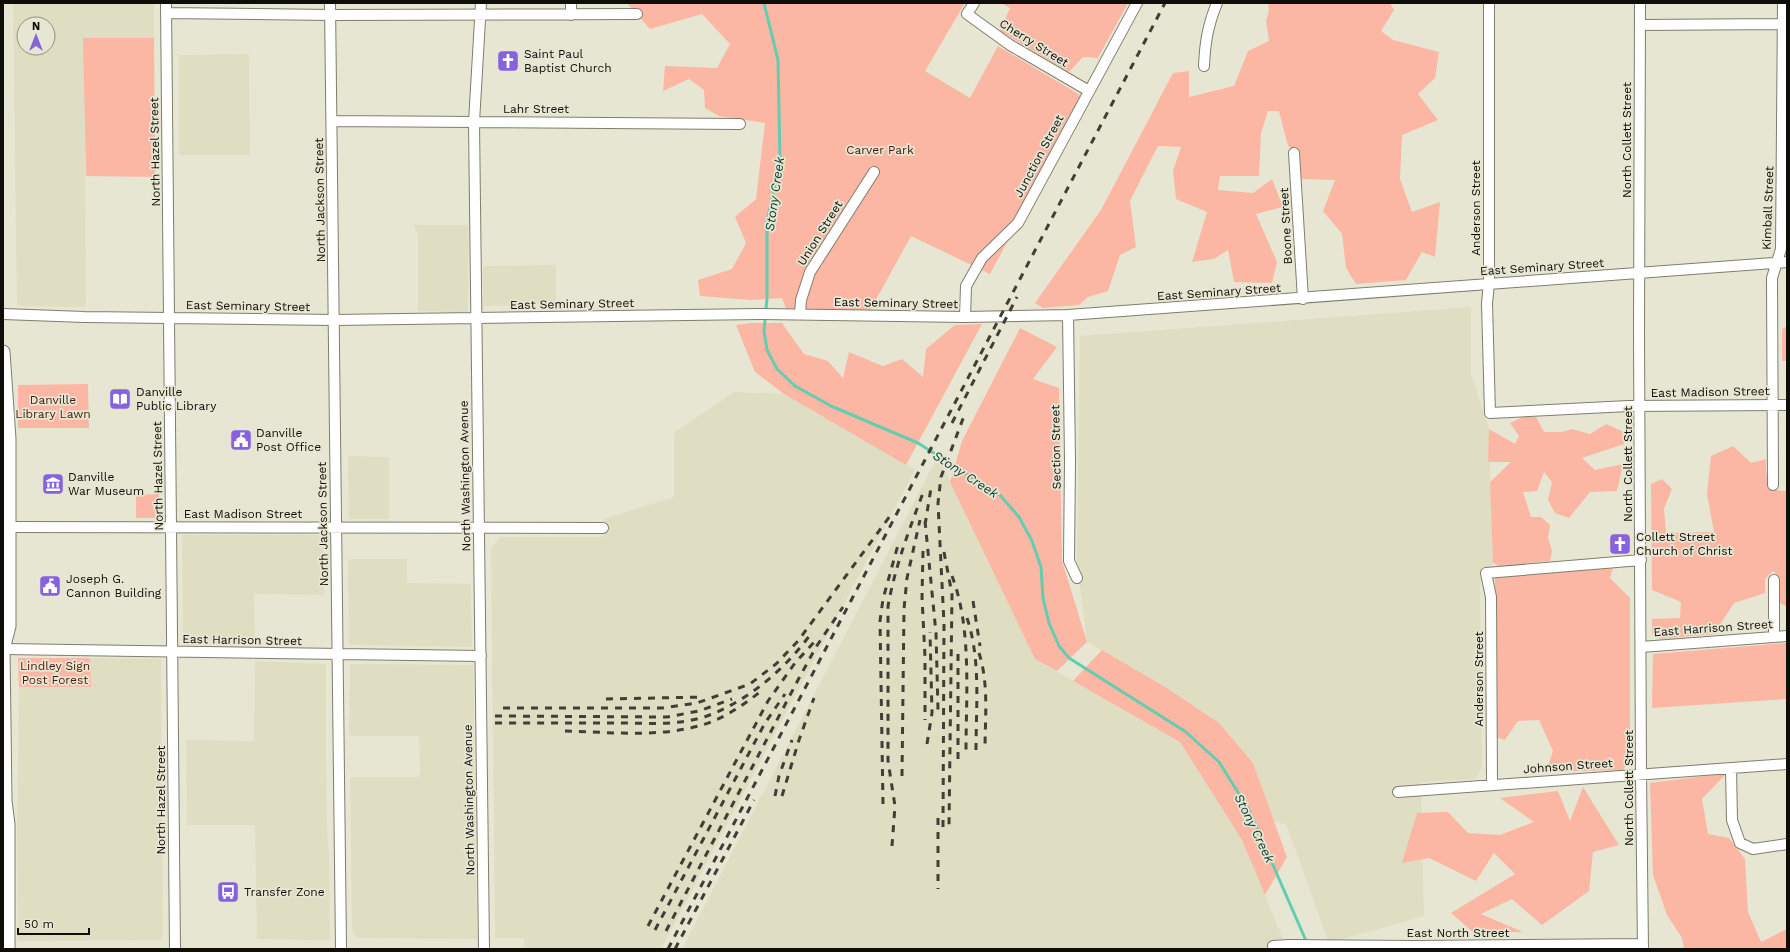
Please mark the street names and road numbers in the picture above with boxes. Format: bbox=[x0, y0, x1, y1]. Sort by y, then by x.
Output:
street label: Cherry Street bbox=[997, 16, 1071, 70]
street label: North Collett Street bbox=[1620, 82, 1634, 198]
street label: North Hazel Street bbox=[147, 97, 163, 207]
street label: Lahr Street bbox=[503, 102, 569, 116]
street label: Junction Street bbox=[1011, 112, 1067, 200]
street label: North Jackson Street bbox=[312, 138, 328, 262]
street label: Anderson Street bbox=[1469, 160, 1483, 256]
street label: Kimball Street bbox=[1760, 166, 1776, 250]
street label: Boone Street bbox=[1277, 187, 1295, 265]
street label: Union Street bbox=[794, 198, 846, 268]
street label: East Seminary Street bbox=[1479, 256, 1605, 278]
street label: East Seminary Street bbox=[1156, 281, 1282, 303]
street label: East Seminary Street bbox=[834, 295, 958, 311]
street label: East Seminary Street bbox=[510, 296, 634, 312]
street label: East Seminary Street bbox=[186, 298, 310, 314]
street label: East Madison Street bbox=[1651, 384, 1769, 400]
street label: North Washington Avenue bbox=[457, 400, 473, 552]
street label: Section Street bbox=[1048, 405, 1064, 489]
street label: North Collett Street bbox=[1621, 406, 1635, 522]
street label: North Hazel Street bbox=[150, 421, 166, 531]
street label: North Jackson Street bbox=[315, 462, 331, 586]
street label: East Madison Street bbox=[184, 507, 302, 521]
street label: East Harrison Street bbox=[1653, 617, 1773, 639]
street label: Anderson Street bbox=[1472, 631, 1486, 727]
street label: East Harrison Street bbox=[182, 632, 302, 648]
street label: North Washington Avenue bbox=[461, 724, 477, 876]
street label: North Collett Street bbox=[1622, 730, 1636, 846]
street label: North Hazel Street bbox=[154, 745, 168, 855]
street label: Johnson Street bbox=[1523, 756, 1613, 776]
street label: East North Street bbox=[1406, 926, 1510, 940]

